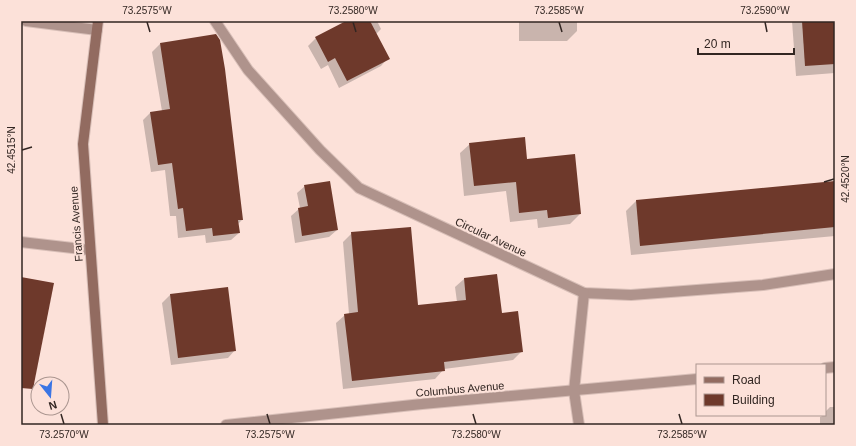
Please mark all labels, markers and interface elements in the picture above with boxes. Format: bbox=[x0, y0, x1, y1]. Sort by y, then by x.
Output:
text: 73.2575°W bbox=[122, 5, 172, 16]
text: 73.2580°W bbox=[328, 5, 378, 16]
text: 73.2585°W bbox=[534, 5, 584, 16]
text: 73.2590°W bbox=[740, 5, 790, 16]
scale bar bbox=[698, 30, 794, 56]
text: 20 m bbox=[704, 37, 731, 51]
text: 42.4515°N bbox=[6, 126, 17, 174]
text: 42.4520°N bbox=[840, 155, 851, 203]
street label: Francis Avenue bbox=[67, 186, 85, 262]
street label: Circular Avenue bbox=[453, 215, 529, 259]
legend bbox=[696, 364, 826, 416]
text: Road bbox=[732, 373, 761, 387]
north arrow bbox=[30, 376, 70, 416]
street label: Columbus Avenue bbox=[415, 379, 505, 399]
text: Building bbox=[732, 393, 775, 407]
text: N bbox=[47, 399, 58, 412]
text: 73.2570°W bbox=[39, 429, 89, 440]
text: 73.2575°W bbox=[245, 429, 295, 440]
text: 73.2580°W bbox=[451, 429, 501, 440]
text: 73.2585°W bbox=[657, 429, 707, 440]

